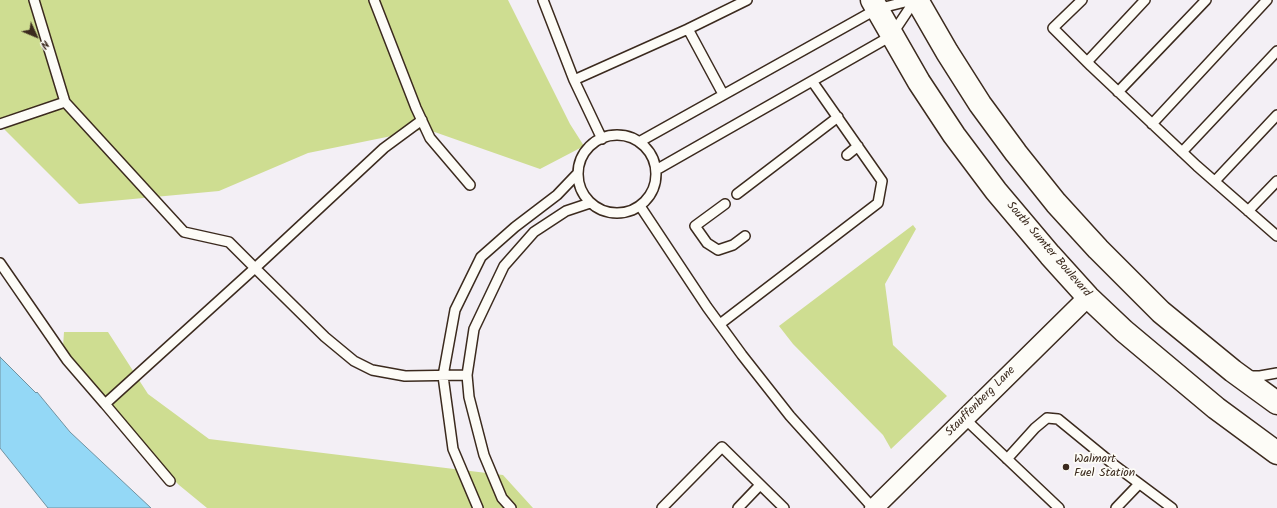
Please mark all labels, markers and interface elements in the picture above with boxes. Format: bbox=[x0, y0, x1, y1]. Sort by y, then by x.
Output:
north arrow bbox=[16, 16, 56, 56]
text: N bbox=[36, 36, 54, 53]
street label: South Sumter Boulevard bbox=[1003, 199, 1093, 301]
street label: Stauffenberg Lane bbox=[943, 364, 1019, 440]
place label: Walmart Fuel Station bbox=[1074, 453, 1135, 481]
marker: Walmart Fuel Station bbox=[1061, 462, 1071, 472]

